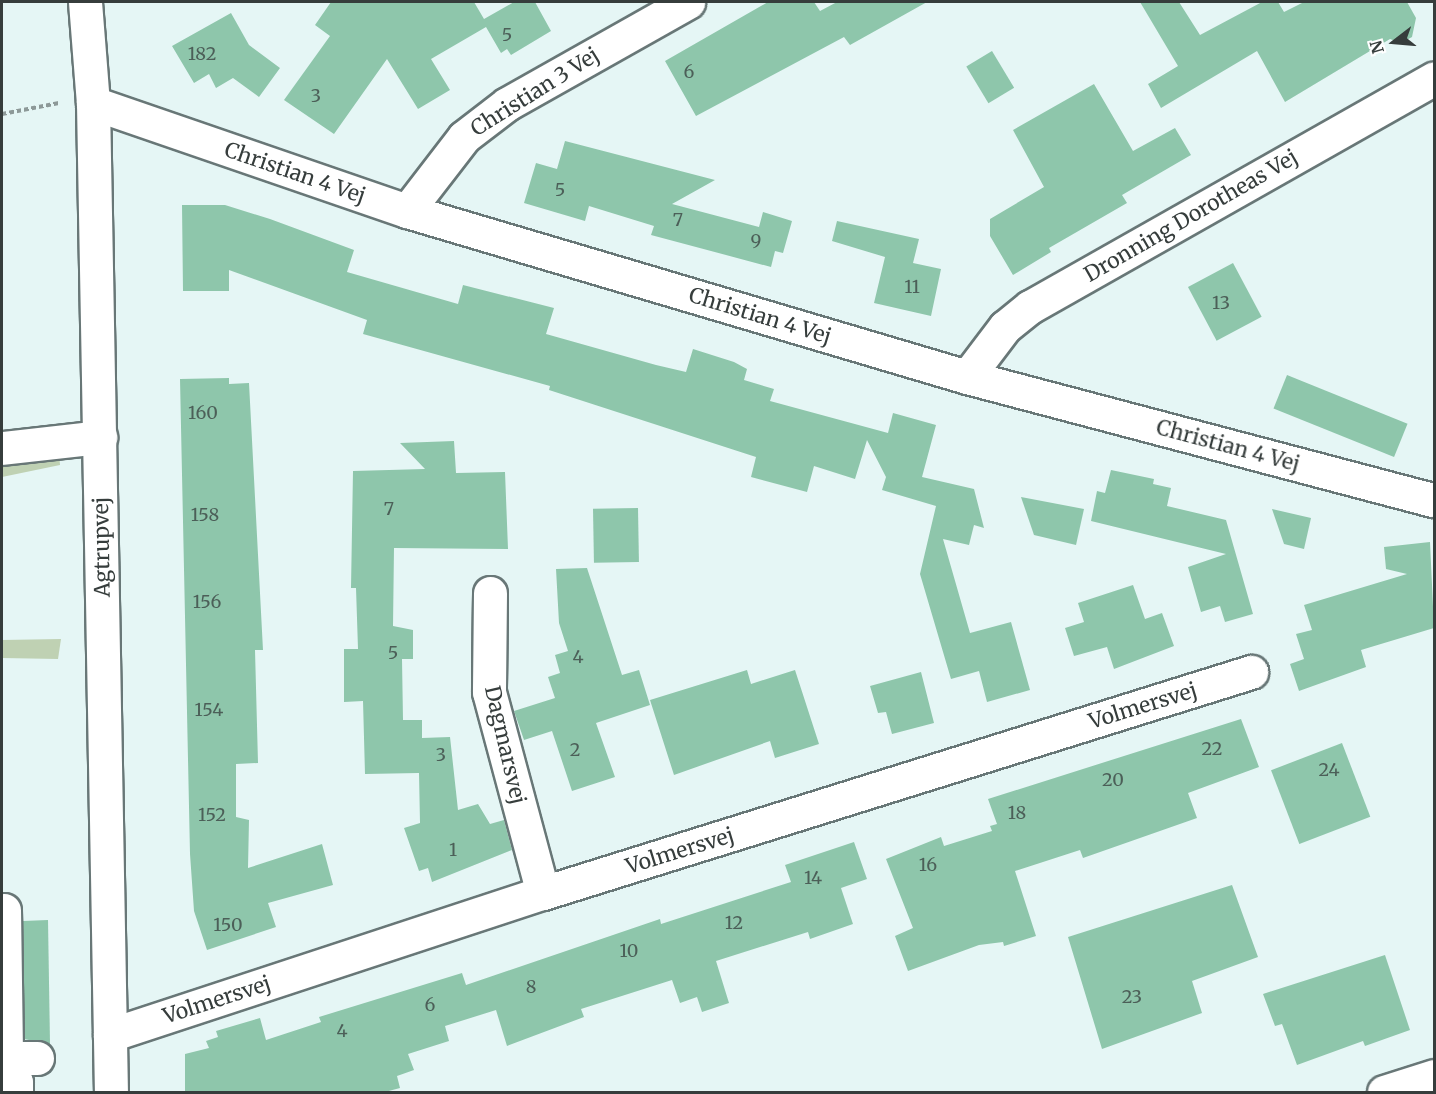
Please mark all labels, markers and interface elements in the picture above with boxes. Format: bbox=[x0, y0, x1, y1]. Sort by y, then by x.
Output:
north arrow bbox=[1364, 12, 1424, 72]
house number: 5 bbox=[502, 24, 512, 46]
text: N bbox=[1365, 38, 1388, 56]
street label: Christian 3 Vej bbox=[466, 42, 604, 142]
house number: 182 bbox=[188, 43, 216, 65]
house number: 6 bbox=[684, 61, 694, 83]
house number: 3 bbox=[311, 85, 321, 107]
street label: Christian 4 Vej bbox=[221, 137, 369, 209]
street label: Dronning Dorotheas Vej bbox=[1080, 145, 1302, 287]
house number: 5 bbox=[555, 179, 565, 201]
house number: 7 bbox=[673, 209, 683, 231]
house number: 9 bbox=[751, 230, 761, 252]
house number: 11 bbox=[904, 276, 920, 298]
street label: Christian 4 Vej bbox=[686, 282, 834, 350]
house number: 13 bbox=[1212, 292, 1230, 314]
house number: 160 bbox=[188, 402, 218, 424]
street label: Christian 4 Vej bbox=[1153, 415, 1303, 477]
street label: Agtrupvej bbox=[89, 497, 115, 597]
house number: 7 bbox=[384, 498, 394, 520]
house number: 158 bbox=[191, 504, 219, 526]
house number: 156 bbox=[193, 591, 221, 613]
house number: 5 bbox=[388, 642, 398, 664]
house number: 4 bbox=[572, 646, 584, 668]
street label: Volmersvej bbox=[1086, 678, 1200, 734]
street label: Dagmarsvej bbox=[479, 683, 531, 807]
house number: 154 bbox=[195, 699, 223, 721]
house number: 22 bbox=[1201, 738, 1223, 760]
house number: 2 bbox=[570, 739, 580, 761]
house number: 3 bbox=[436, 744, 446, 766]
house number: 24 bbox=[1318, 759, 1340, 781]
house number: 20 bbox=[1102, 769, 1124, 791]
house number: 18 bbox=[1008, 802, 1026, 824]
house number: 152 bbox=[198, 804, 226, 826]
street label: Volmersvej bbox=[623, 823, 737, 879]
house number: 1 bbox=[449, 839, 457, 861]
house number: 16 bbox=[919, 854, 937, 876]
house number: 14 bbox=[804, 867, 822, 889]
house number: 12 bbox=[725, 912, 743, 934]
house number: 150 bbox=[213, 914, 243, 936]
house number: 10 bbox=[620, 940, 638, 962]
street label: Volmersvej bbox=[160, 971, 274, 1029]
house number: 8 bbox=[526, 976, 536, 998]
house number: 23 bbox=[1122, 986, 1142, 1008]
house number: 6 bbox=[425, 994, 435, 1016]
house number: 4 bbox=[336, 1020, 348, 1042]

